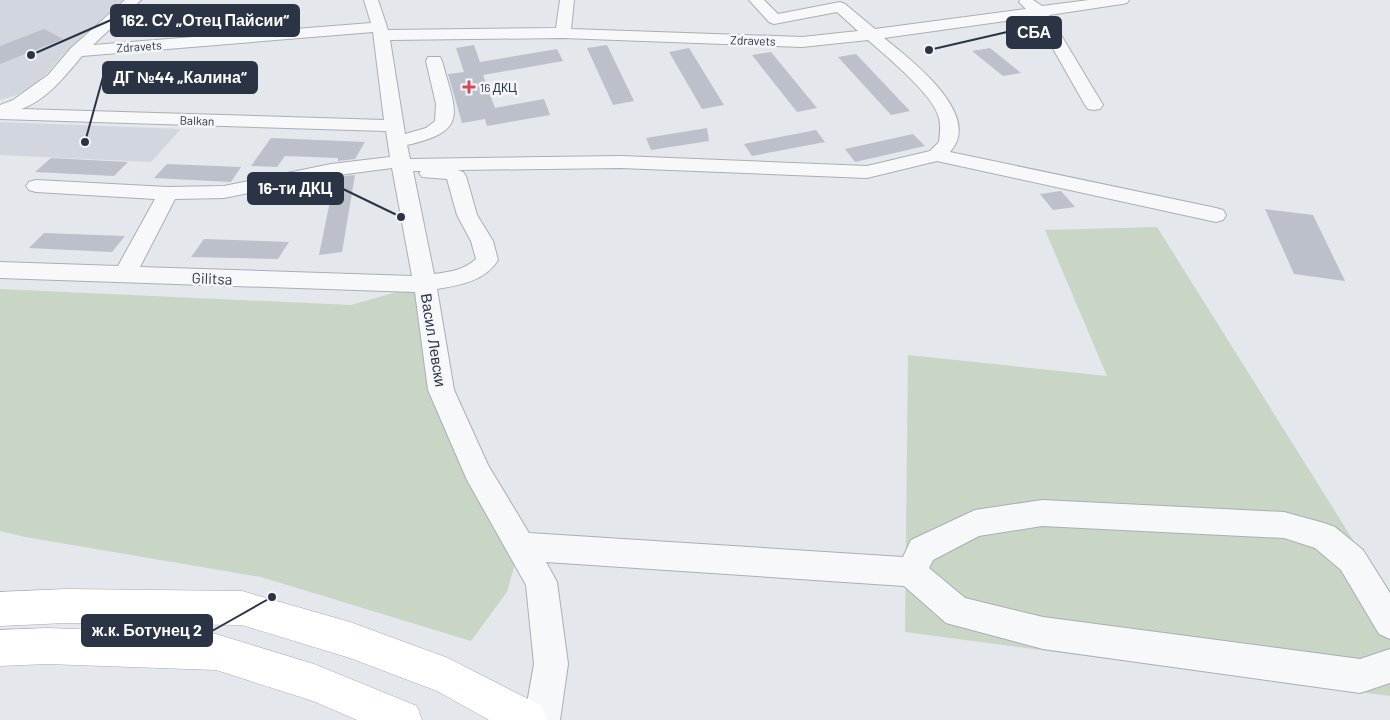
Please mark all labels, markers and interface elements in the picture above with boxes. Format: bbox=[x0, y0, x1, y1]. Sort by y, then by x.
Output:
callout: 162. СУ „Отец Пайсии“ bbox=[111, 5, 299, 36]
text: 162. СУ „Отец Пайсии“ bbox=[121, 10, 289, 29]
callout: СБА bbox=[1007, 17, 1061, 48]
text: СБА bbox=[1017, 22, 1051, 41]
street label: Zdravets bbox=[730, 32, 776, 48]
street label: Zdravets bbox=[116, 37, 162, 55]
callout: ДГ №44 „Калина“ bbox=[103, 62, 257, 93]
text: ДГ №44 „Калина“ bbox=[113, 67, 247, 86]
marker: 16 ДКЦ bbox=[462, 80, 476, 94]
place label: 16 ДКЦ bbox=[480, 80, 517, 95]
street label: Balkan bbox=[179, 112, 215, 128]
callout: 16-ти ДКЦ bbox=[248, 173, 343, 204]
text: 16-ти ДКЦ bbox=[258, 178, 333, 197]
street label: Gilitsa bbox=[191, 268, 233, 288]
street label: Васил Левски bbox=[418, 292, 450, 388]
callout: ж.к. Ботунец 2 bbox=[82, 615, 212, 646]
text: ж.к. Ботунец 2 bbox=[91, 620, 202, 639]

